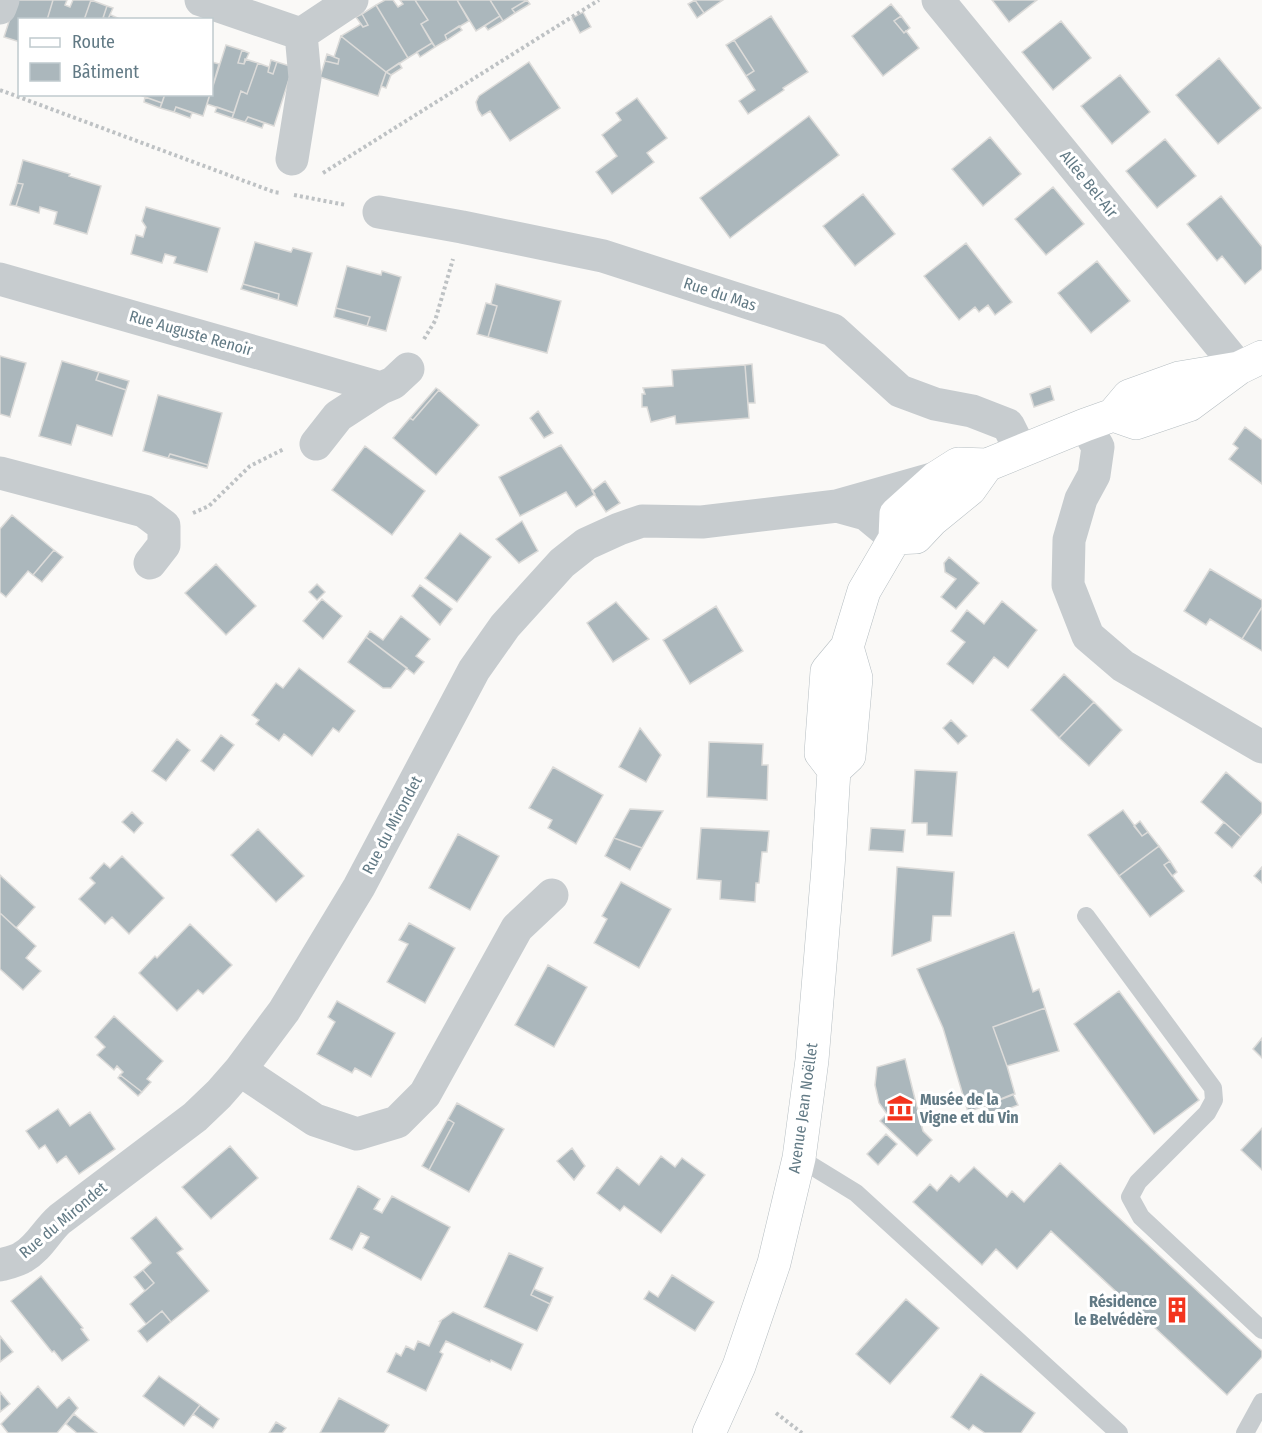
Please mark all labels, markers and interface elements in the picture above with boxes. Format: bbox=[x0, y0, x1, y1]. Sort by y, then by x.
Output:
legend bbox=[18, 18, 213, 96]
text: Route bbox=[72, 31, 115, 53]
text: Bâtiment bbox=[72, 61, 139, 83]
street label: Allée Bel-Air bbox=[1056, 147, 1122, 222]
street label: Rue du Mas bbox=[681, 273, 759, 315]
street label: Rue Auguste Renoir bbox=[127, 306, 255, 360]
street label: Rue du Mirondet bbox=[358, 772, 426, 877]
street label: Avenue Jean Noëllet bbox=[784, 1041, 822, 1174]
place label: Musée de la Vigne et du Vin bbox=[919, 1090, 1019, 1127]
museum icon: Musée de la Vigne et du Vin bbox=[885, 1093, 915, 1123]
street label: Rue du Mirondet bbox=[15, 1177, 111, 1262]
place label: Résidence le Belvédère bbox=[1074, 1292, 1157, 1329]
building icon: Résidence le Belvédère bbox=[1162, 1295, 1192, 1325]

